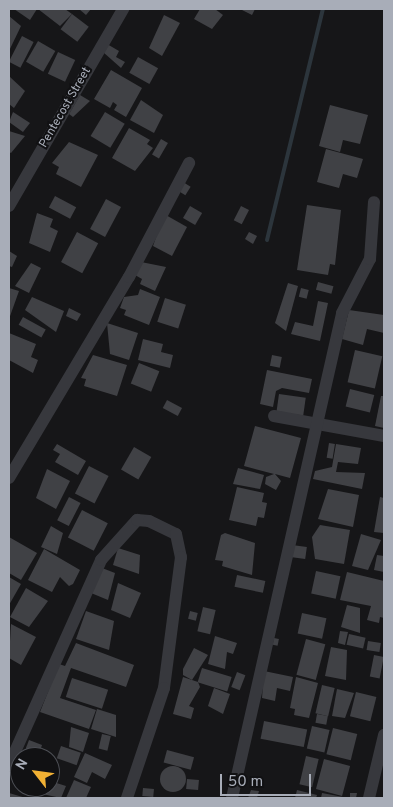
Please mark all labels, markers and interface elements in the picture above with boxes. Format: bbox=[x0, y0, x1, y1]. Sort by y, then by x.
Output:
street label: Pentecost Street bbox=[37, 65, 95, 151]
north arrow bbox=[10, 747, 60, 797]
text: N bbox=[13, 756, 32, 773]
scale bar bbox=[223, 764, 314, 796]
text: 50 m bbox=[228, 773, 263, 792]

